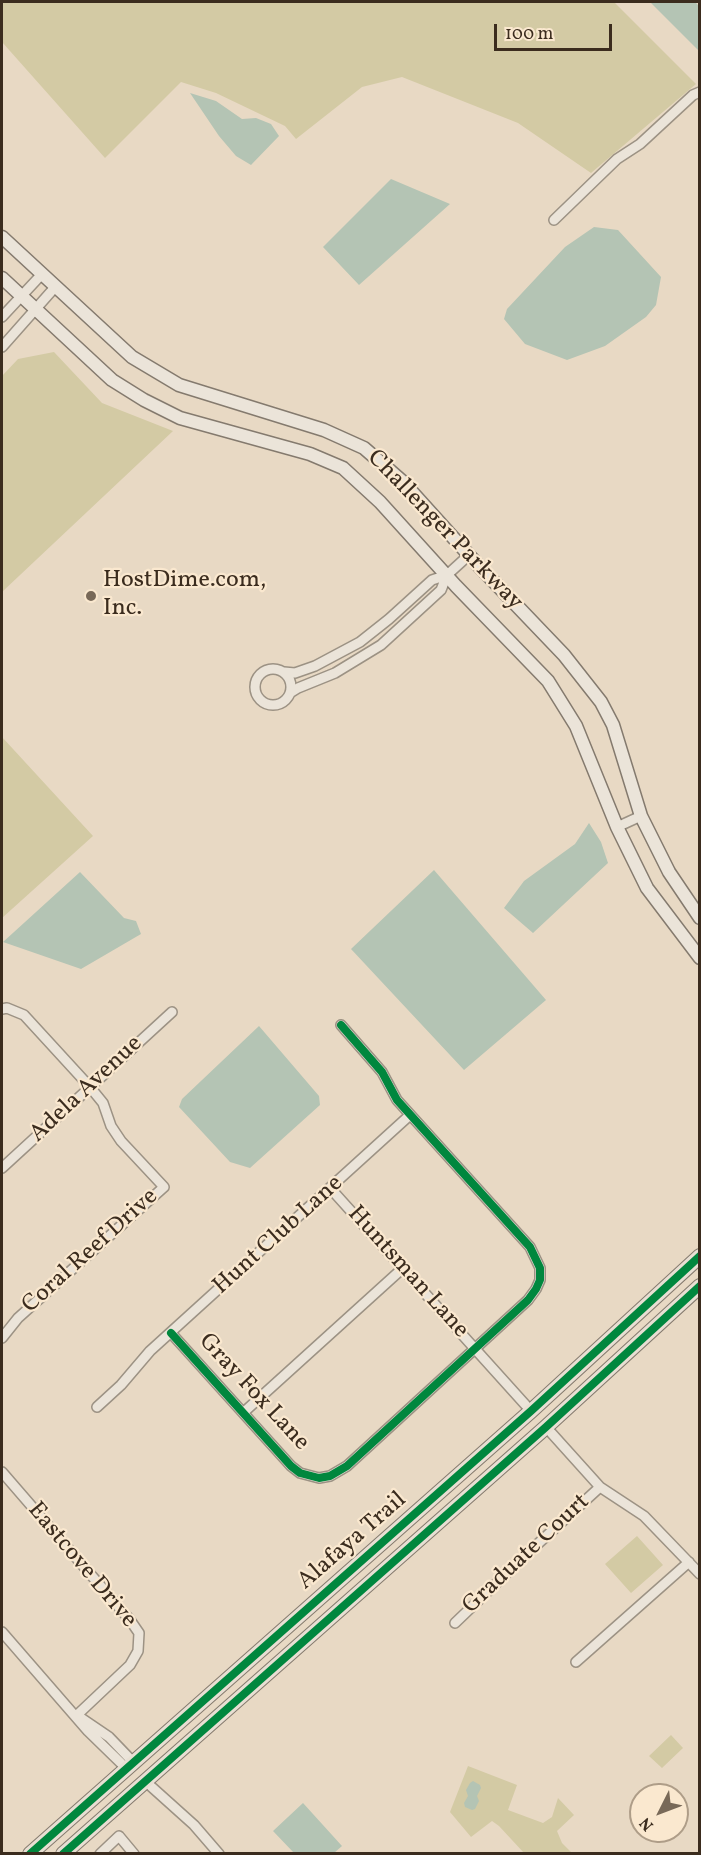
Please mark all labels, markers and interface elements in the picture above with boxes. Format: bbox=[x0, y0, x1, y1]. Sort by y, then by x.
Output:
scale bar bbox=[497, 12, 616, 50]
text: 100 m bbox=[505, 22, 554, 47]
street label: Challenger Parkway bbox=[360, 445, 528, 617]
place label: HostDime.com, Inc. bbox=[103, 568, 266, 624]
marker: HostDime.com, Inc. bbox=[84, 589, 98, 603]
street label: Adela Avenue bbox=[25, 1030, 149, 1150]
street label: Hunt Club Lane bbox=[208, 1170, 350, 1302]
street label: Coral Reef Drive bbox=[17, 1184, 165, 1320]
street label: Huntsman Lane bbox=[340, 1201, 474, 1345]
street label: Gray Fox Lane bbox=[191, 1328, 315, 1458]
street label: Alafaya Trail bbox=[293, 1487, 413, 1597]
street label: Graduate Court bbox=[458, 1489, 596, 1621]
street label: Eastcove Drive bbox=[20, 1497, 142, 1635]
north arrow bbox=[629, 1783, 689, 1843]
text: N bbox=[635, 1812, 659, 1835]

